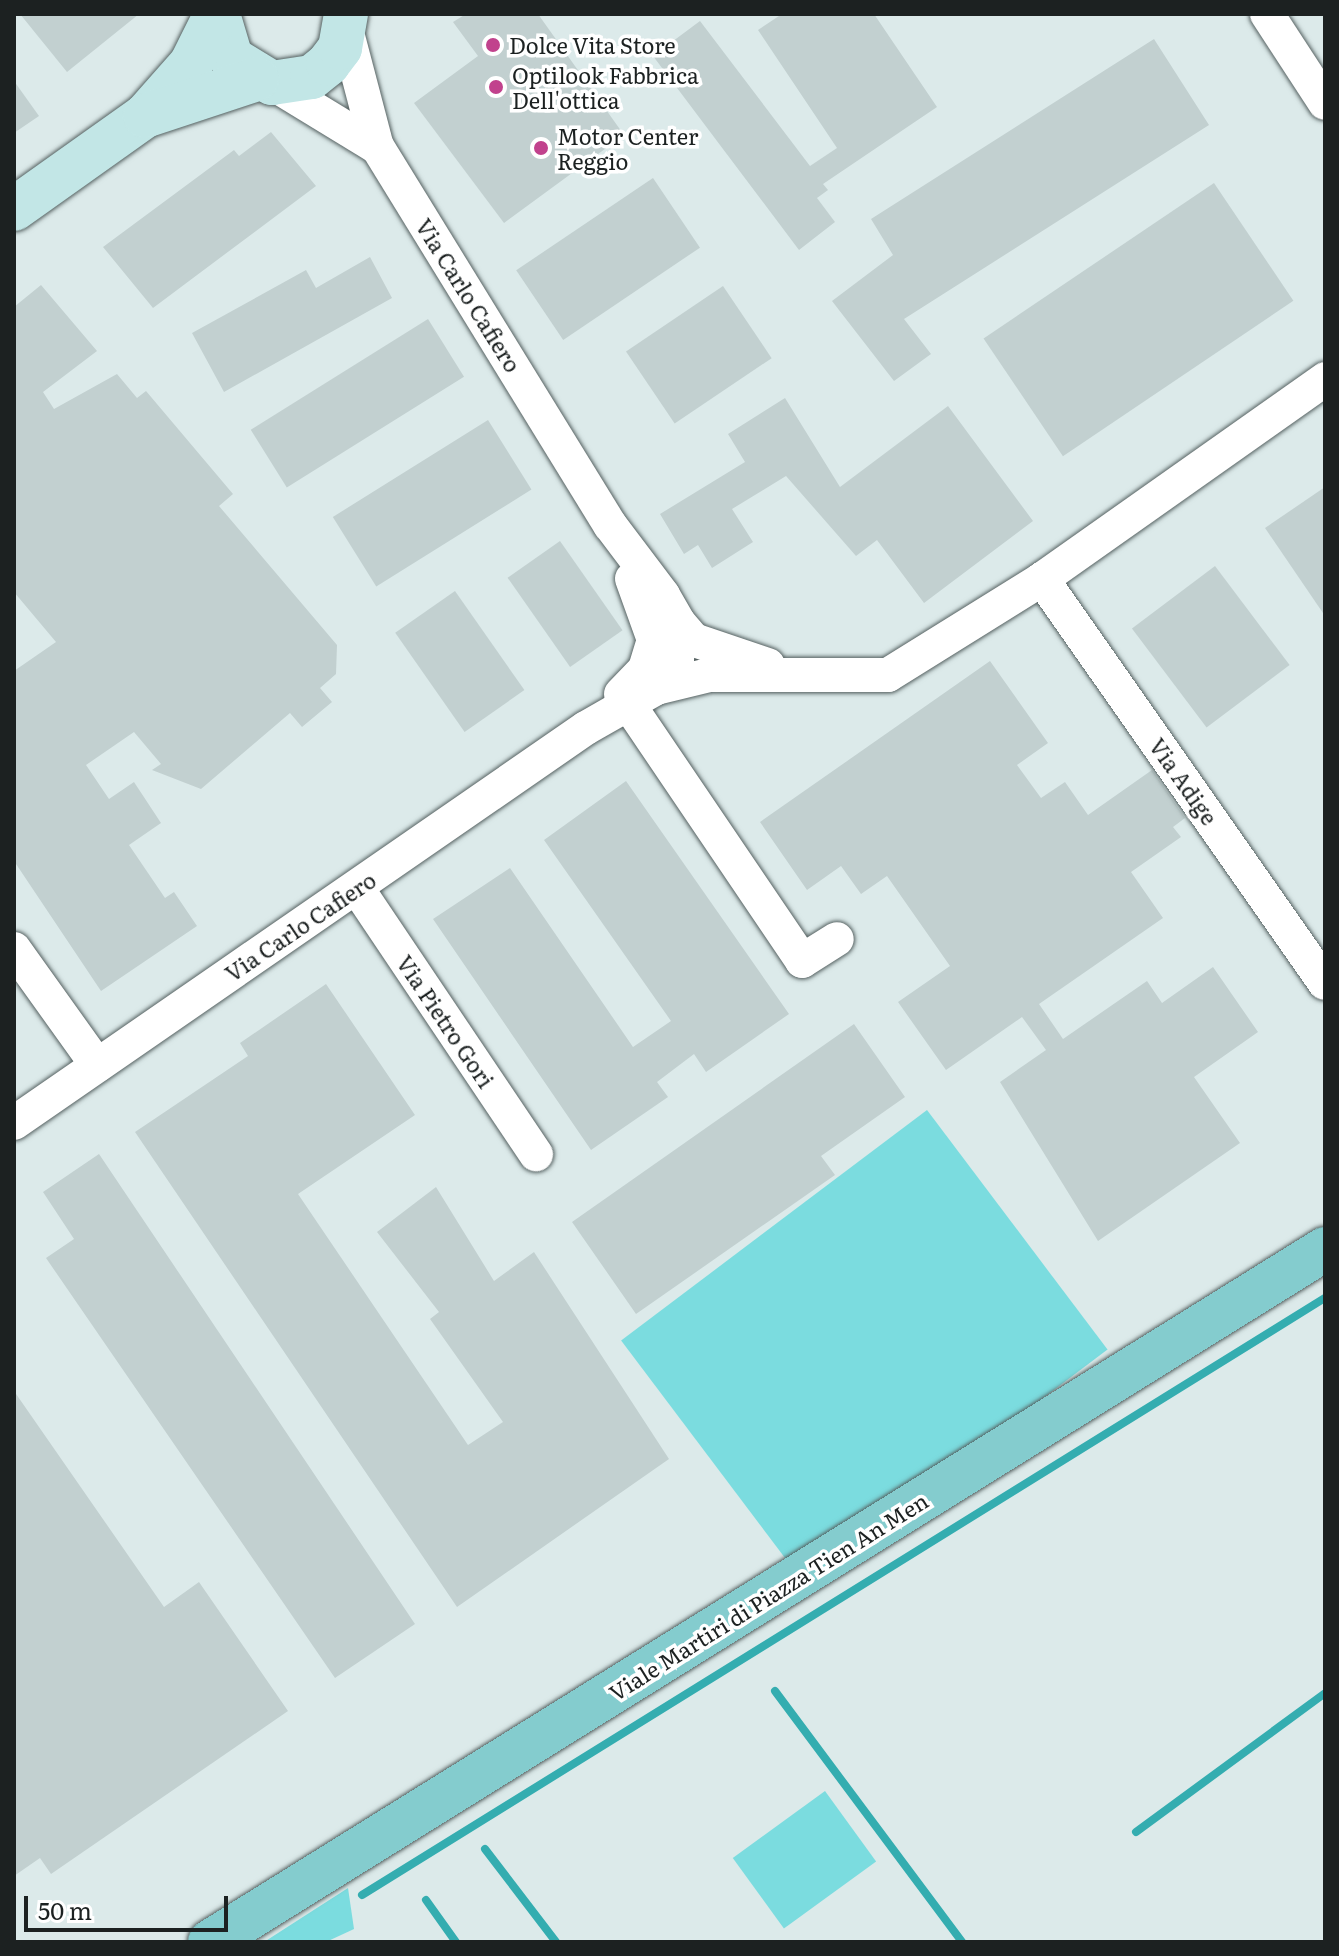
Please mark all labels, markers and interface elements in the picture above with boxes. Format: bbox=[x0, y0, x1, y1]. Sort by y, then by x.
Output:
place label: Dolce Vita Store bbox=[509, 32, 676, 58]
marker: Dolce Vita Store bbox=[484, 36, 502, 54]
place label: Optilook Fabbrica Dell'ottica bbox=[512, 61, 699, 112]
marker: Optilook Fabbrica Dell'ottica bbox=[487, 78, 505, 96]
place label: Motor Center Reggio bbox=[557, 122, 698, 174]
marker: Motor Center Reggio bbox=[532, 139, 550, 157]
street label: Via Carlo Cafiero bbox=[411, 213, 527, 377]
street label: Via Adige bbox=[1145, 733, 1223, 829]
street label: Via Carlo Cafiero bbox=[220, 866, 380, 986]
street label: Via Pietro Gori bbox=[392, 950, 500, 1092]
street label: Viale Martiri di Piazza Tien An Men bbox=[604, 1487, 932, 1705]
scale bar bbox=[28, 1880, 232, 1930]
text: 50 m bbox=[38, 1892, 92, 1927]

